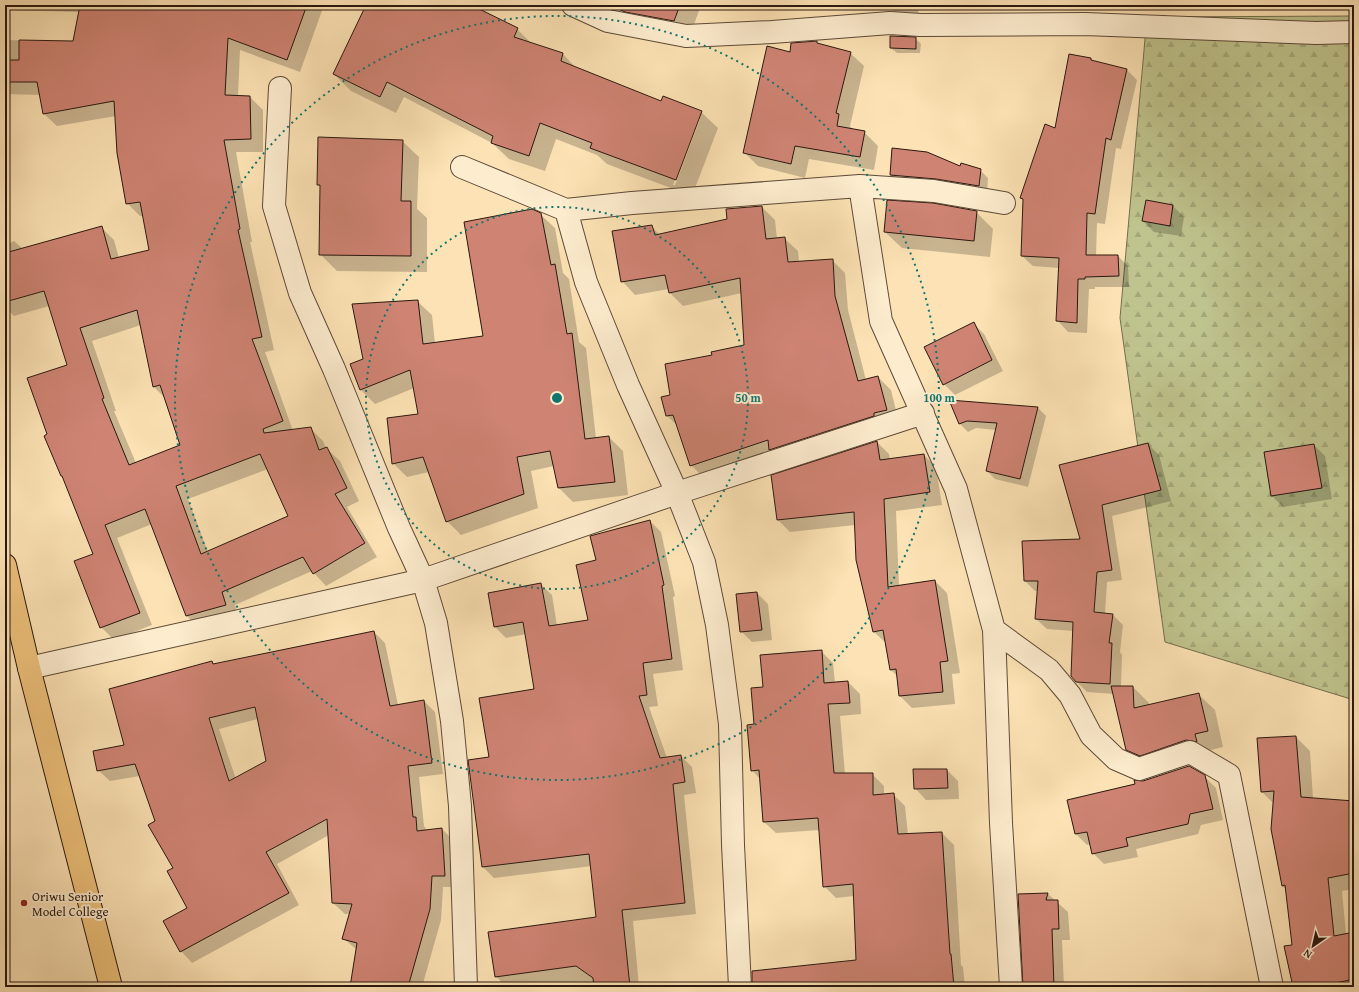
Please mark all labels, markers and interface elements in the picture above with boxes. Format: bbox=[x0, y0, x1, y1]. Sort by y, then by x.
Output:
text: 50 m bbox=[735, 389, 761, 406]
text: 100 m bbox=[923, 389, 956, 406]
centre of rings bbox=[550, 391, 564, 405]
place label: Oriwu Senior Model College bbox=[32, 887, 109, 921]
marker: Oriwu Senior Model College bbox=[19, 898, 29, 908]
north arrow bbox=[1293, 926, 1333, 966]
text: N bbox=[1299, 945, 1315, 963]

